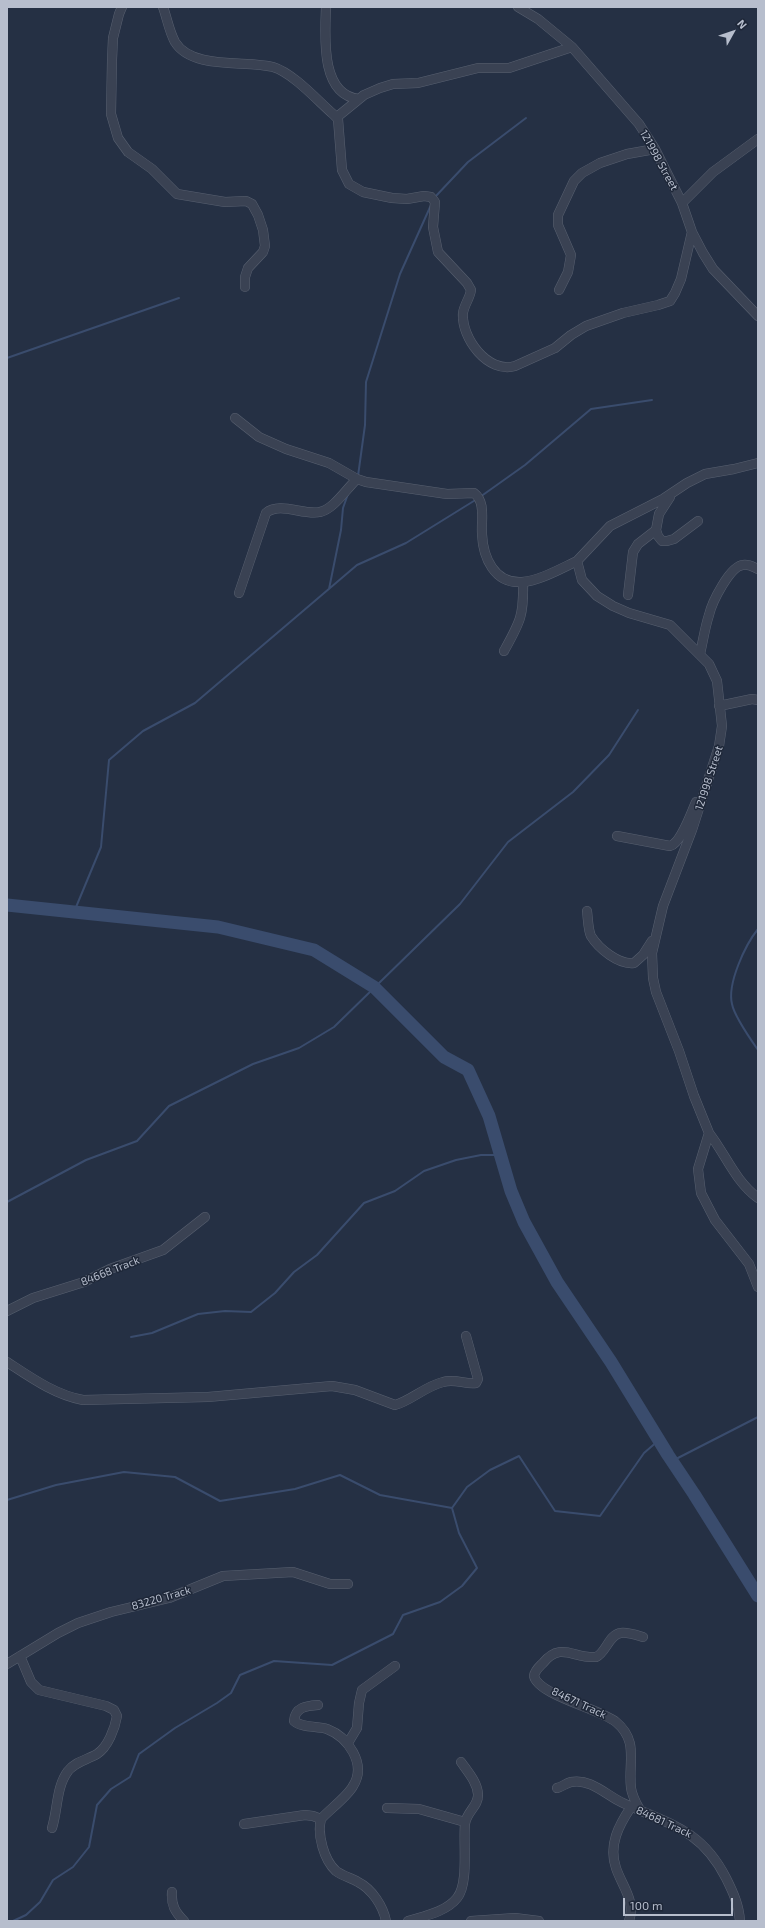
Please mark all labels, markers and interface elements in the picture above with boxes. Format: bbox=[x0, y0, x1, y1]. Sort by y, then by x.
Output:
north arrow bbox=[713, 12, 753, 52]
text: N bbox=[735, 17, 750, 31]
street label: 121998 Street bbox=[637, 127, 681, 193]
street label: 121998 Street bbox=[692, 744, 726, 812]
street label: 84668 Track bbox=[79, 1253, 141, 1289]
street label: 83220 Track bbox=[130, 1583, 192, 1613]
street label: 84671 Track bbox=[549, 1685, 609, 1721]
street label: 84681 Track bbox=[634, 1803, 694, 1841]
scale bar bbox=[625, 1890, 735, 1916]
text: 100 m bbox=[630, 1898, 662, 1912]

